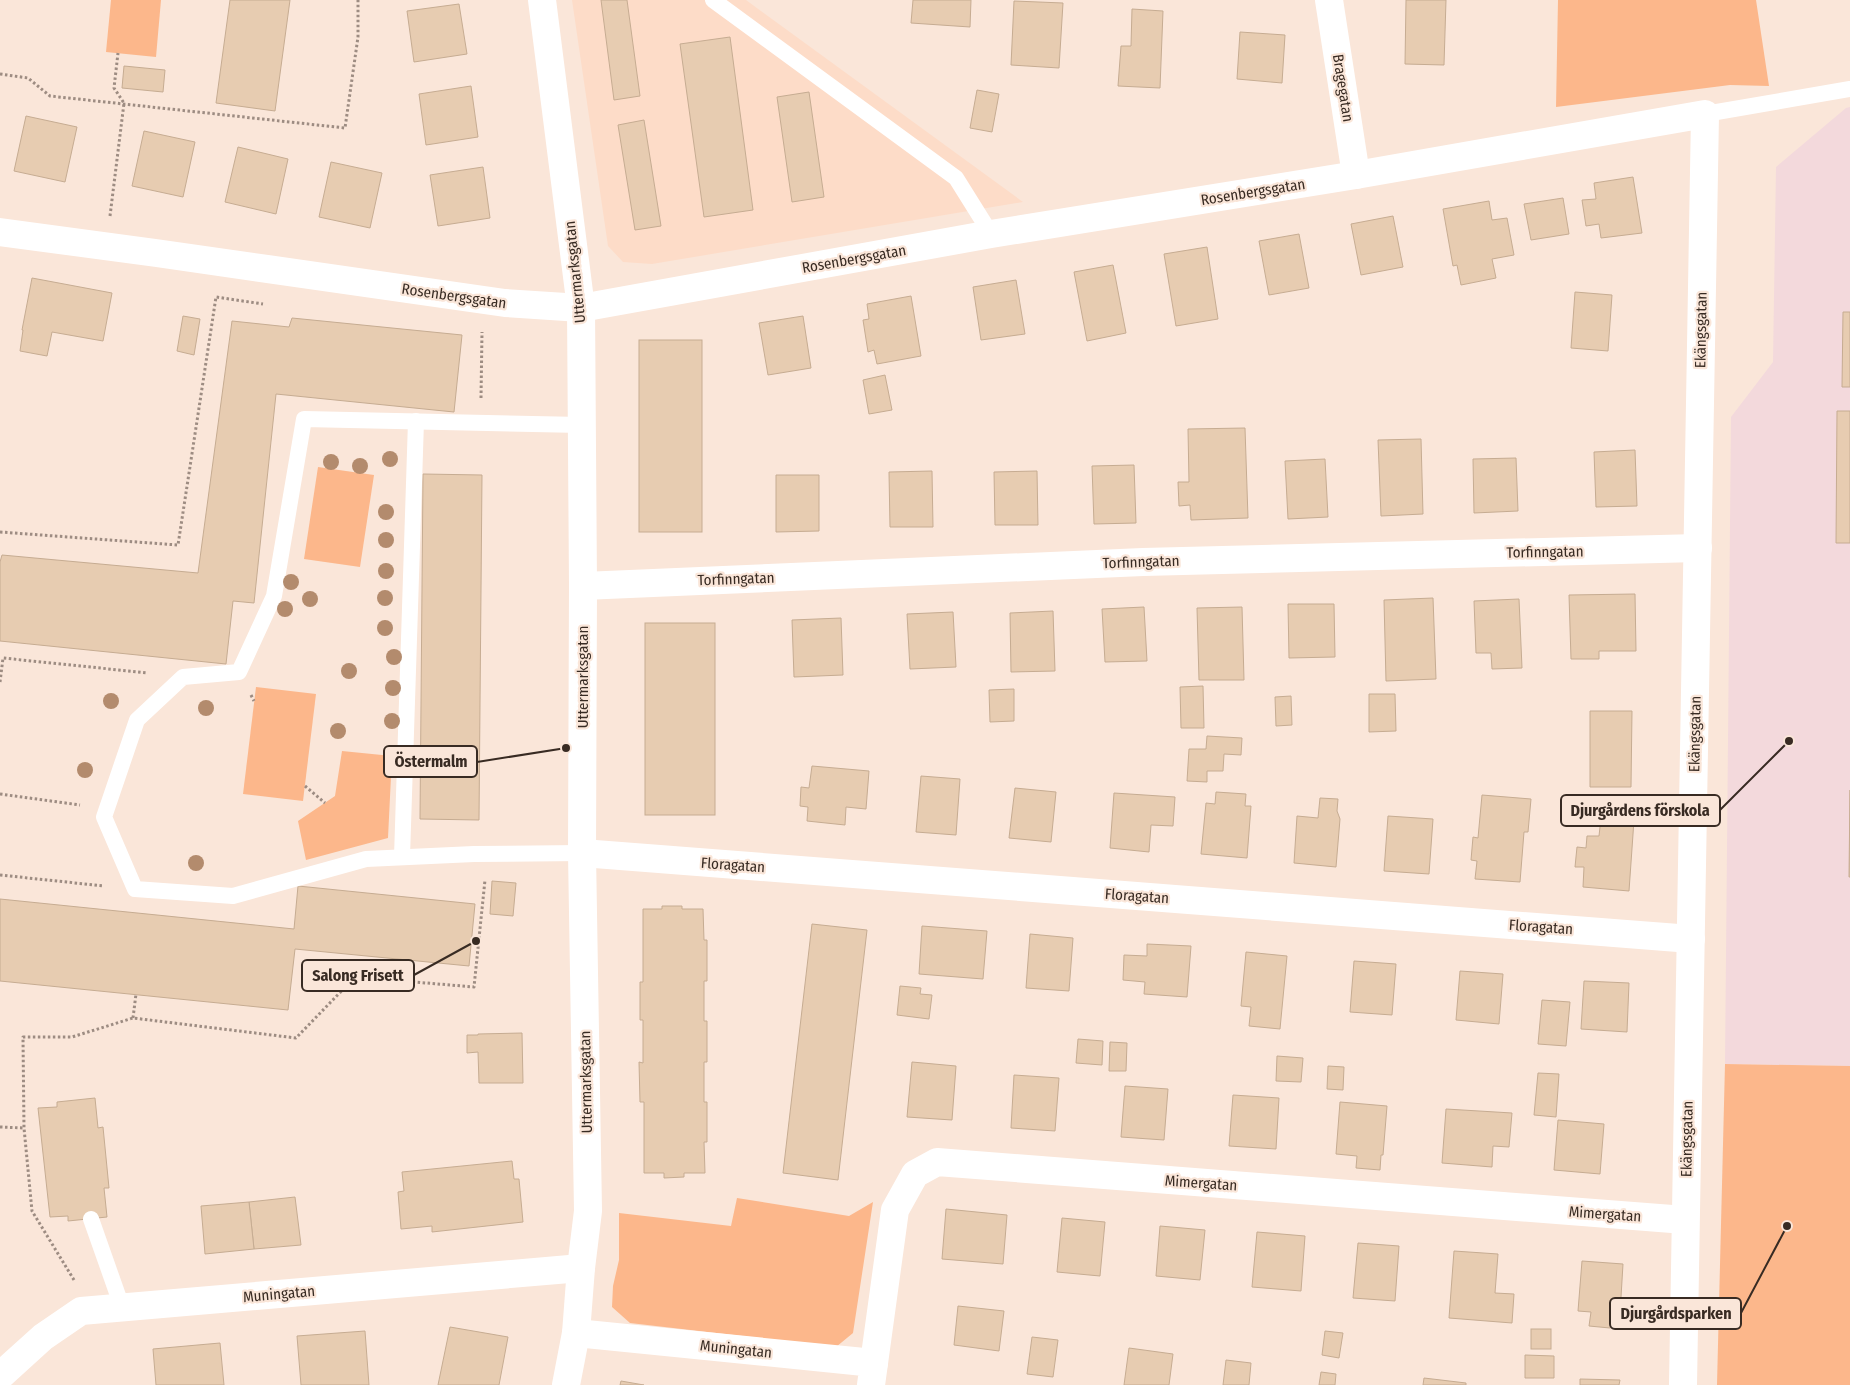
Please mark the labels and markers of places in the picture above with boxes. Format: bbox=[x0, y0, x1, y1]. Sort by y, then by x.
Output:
callout: Östermalm bbox=[384, 746, 477, 777]
callout: Djurgårdens förskola bbox=[1561, 795, 1720, 826]
callout: Salong Frisett bbox=[302, 960, 414, 991]
callout: Djurgårdsparken bbox=[1610, 1298, 1741, 1329]

